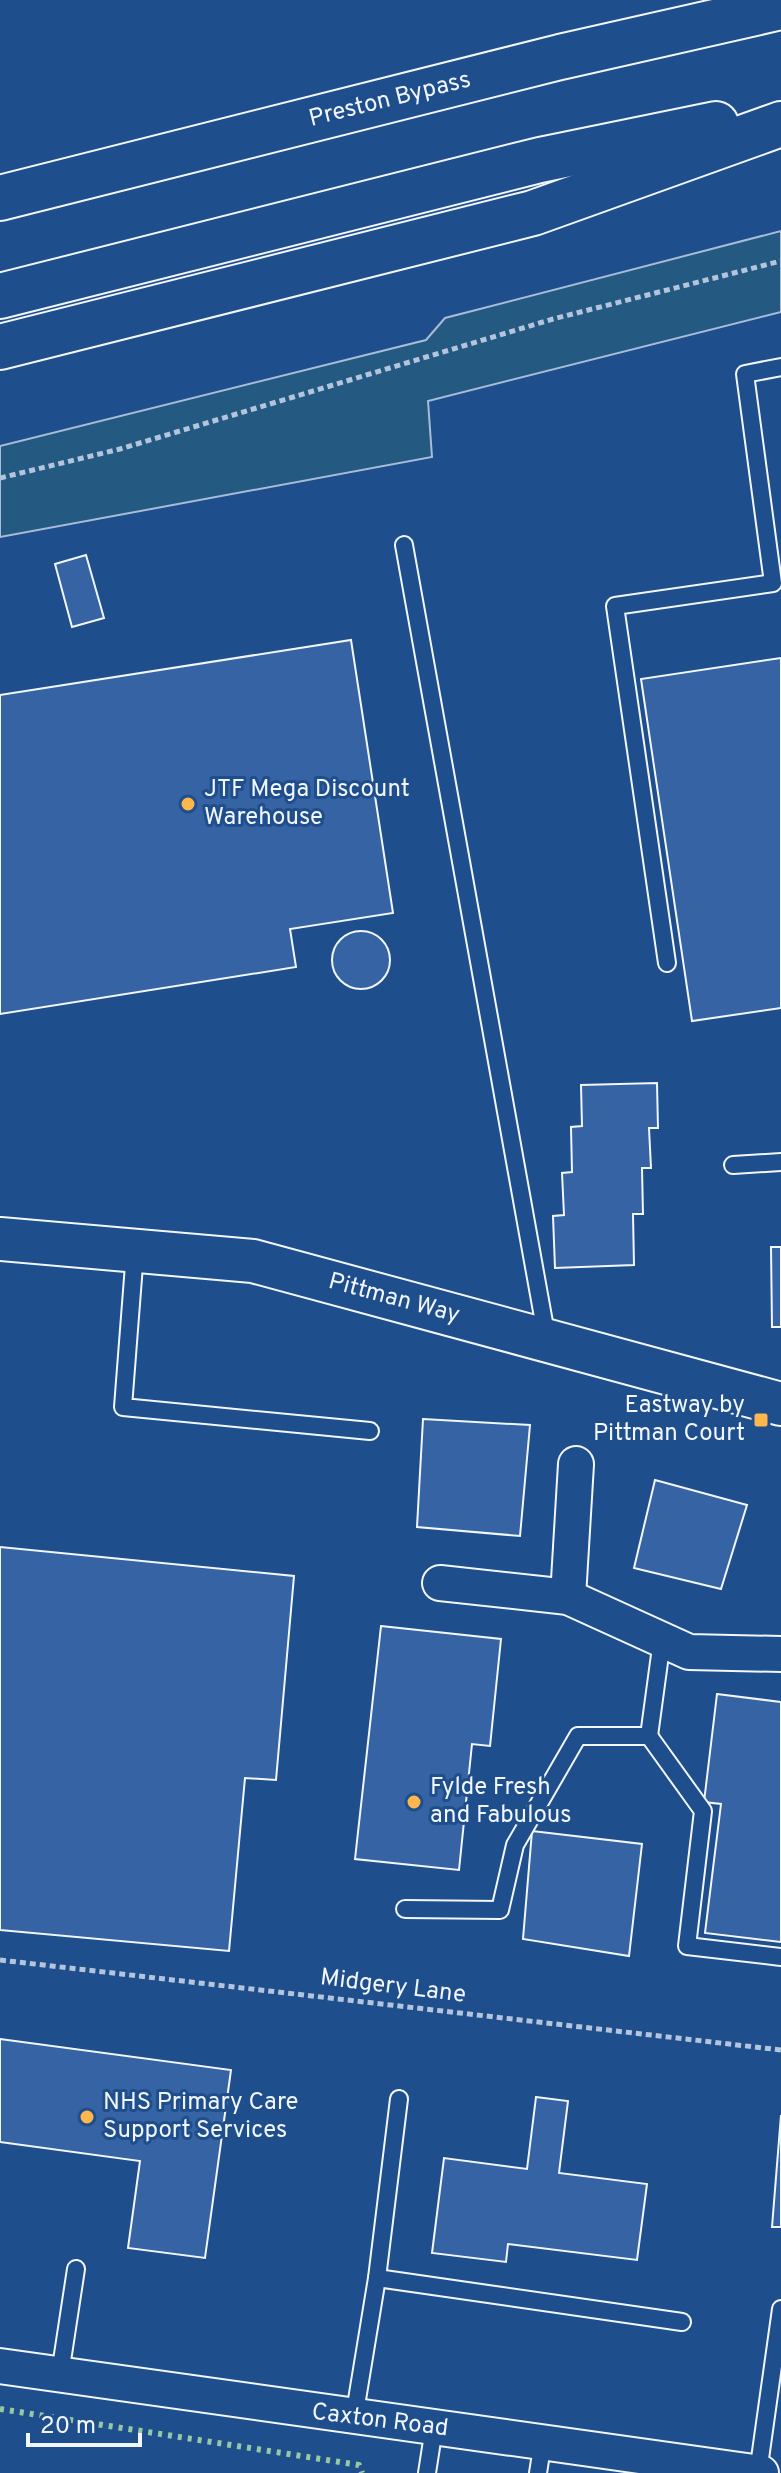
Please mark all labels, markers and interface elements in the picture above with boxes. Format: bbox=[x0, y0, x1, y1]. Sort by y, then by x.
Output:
street label: Preston Bypass bbox=[306, 65, 474, 135]
place label: JTF Mega Discount Warehouse bbox=[204, 775, 410, 833]
marker: JTF Mega Discount Warehouse bbox=[179, 795, 197, 813]
street label: Pittman Way bbox=[325, 1267, 463, 1331]
place label: Eastway by Pittman Court bbox=[593, 1391, 745, 1449]
marker: Eastway by Pittman Court bbox=[752, 1411, 770, 1429]
place label: Fylde Fresh and Fabulous bbox=[430, 1773, 572, 1831]
marker: Fylde Fresh and Fabulous bbox=[405, 1793, 423, 1811]
street label: Midgery Lane bbox=[318, 1963, 468, 2011]
place label: NHS Primary Care Support Services bbox=[103, 2088, 299, 2146]
marker: NHS Primary Care Support Services bbox=[78, 2108, 96, 2126]
scale bar bbox=[28, 2397, 140, 2447]
street label: Caxton Road bbox=[310, 2398, 450, 2444]
text: 20 m bbox=[40, 2412, 96, 2442]

